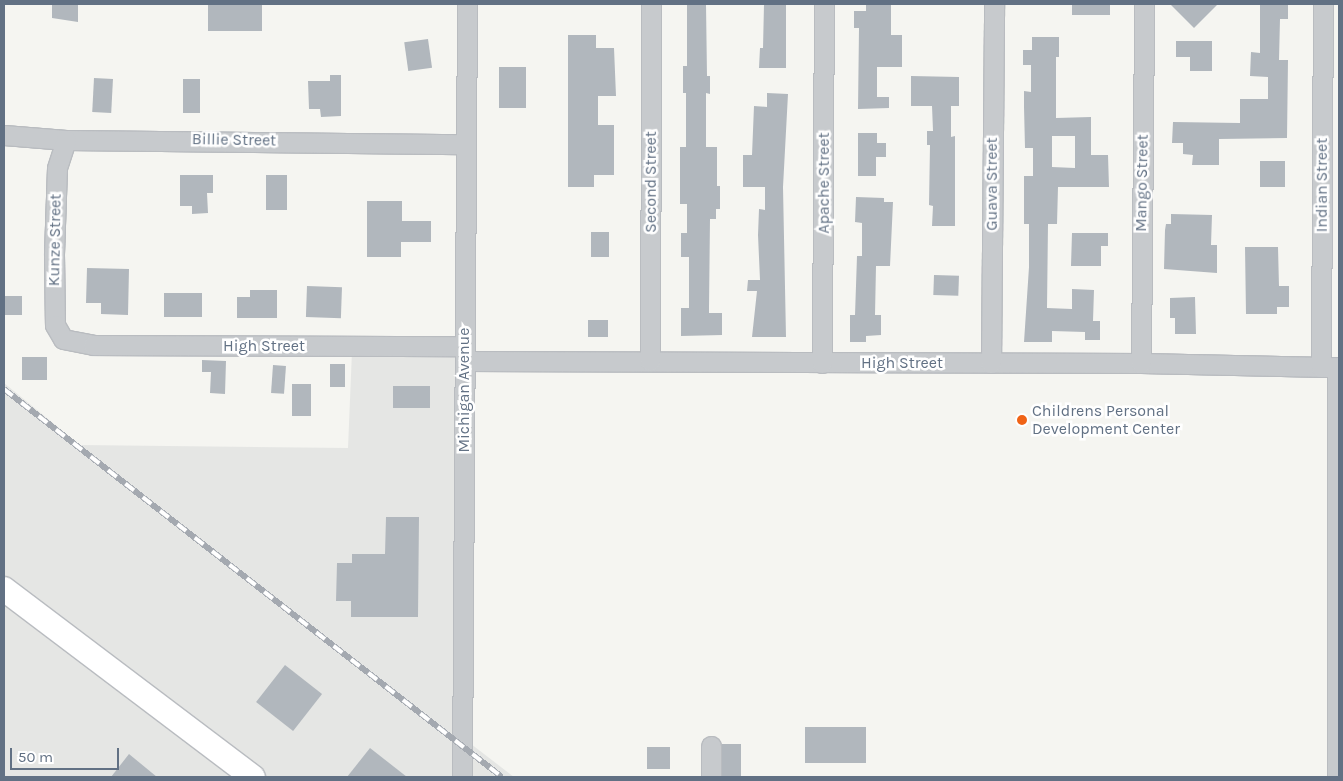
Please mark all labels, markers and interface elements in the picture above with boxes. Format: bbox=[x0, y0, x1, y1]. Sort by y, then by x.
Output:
street label: Billie Street bbox=[192, 130, 276, 150]
street label: Second Street bbox=[641, 131, 661, 233]
street label: Apache Street bbox=[814, 132, 834, 234]
street label: Mango Street bbox=[1132, 134, 1152, 232]
street label: Guava Street bbox=[982, 137, 1002, 231]
street label: Indian Street bbox=[1312, 138, 1332, 232]
street label: Kunze Street bbox=[45, 194, 65, 286]
street label: Michigan Avenue bbox=[454, 328, 474, 452]
street label: High Street bbox=[223, 336, 305, 356]
street label: High Street bbox=[861, 353, 943, 373]
place label: Childrens Personal Development Center bbox=[1032, 401, 1180, 439]
marker: Childrens Personal Development Center bbox=[1016, 414, 1028, 426]
scale bar bbox=[12, 738, 121, 770]
text: 50 m bbox=[18, 748, 53, 766]

